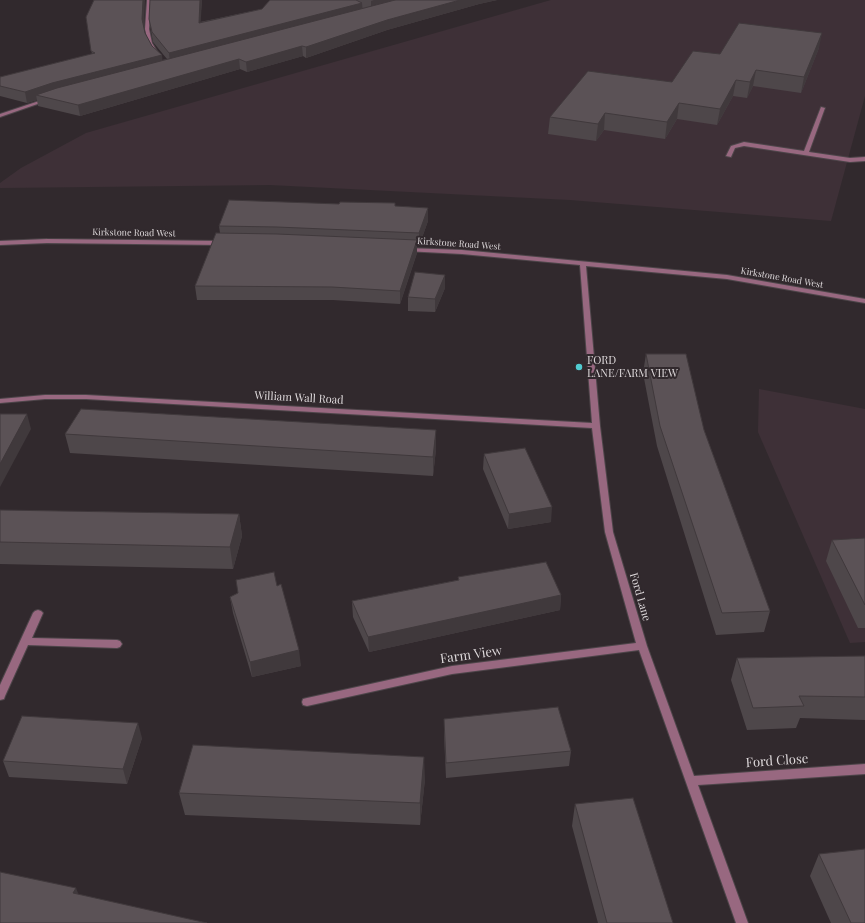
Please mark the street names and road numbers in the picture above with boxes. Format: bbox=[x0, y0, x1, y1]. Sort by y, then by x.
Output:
street label: Kirkstone Road West bbox=[92, 227, 176, 239]
street label: Kirkstone Road West bbox=[417, 236, 501, 252]
street label: Kirkstone Road West bbox=[740, 265, 824, 291]
street label: William Wall Road bbox=[254, 389, 344, 407]
street label: Ford Lane bbox=[627, 571, 653, 623]
street label: Farm View bbox=[439, 643, 503, 667]
street label: Ford Close bbox=[745, 751, 809, 771]

